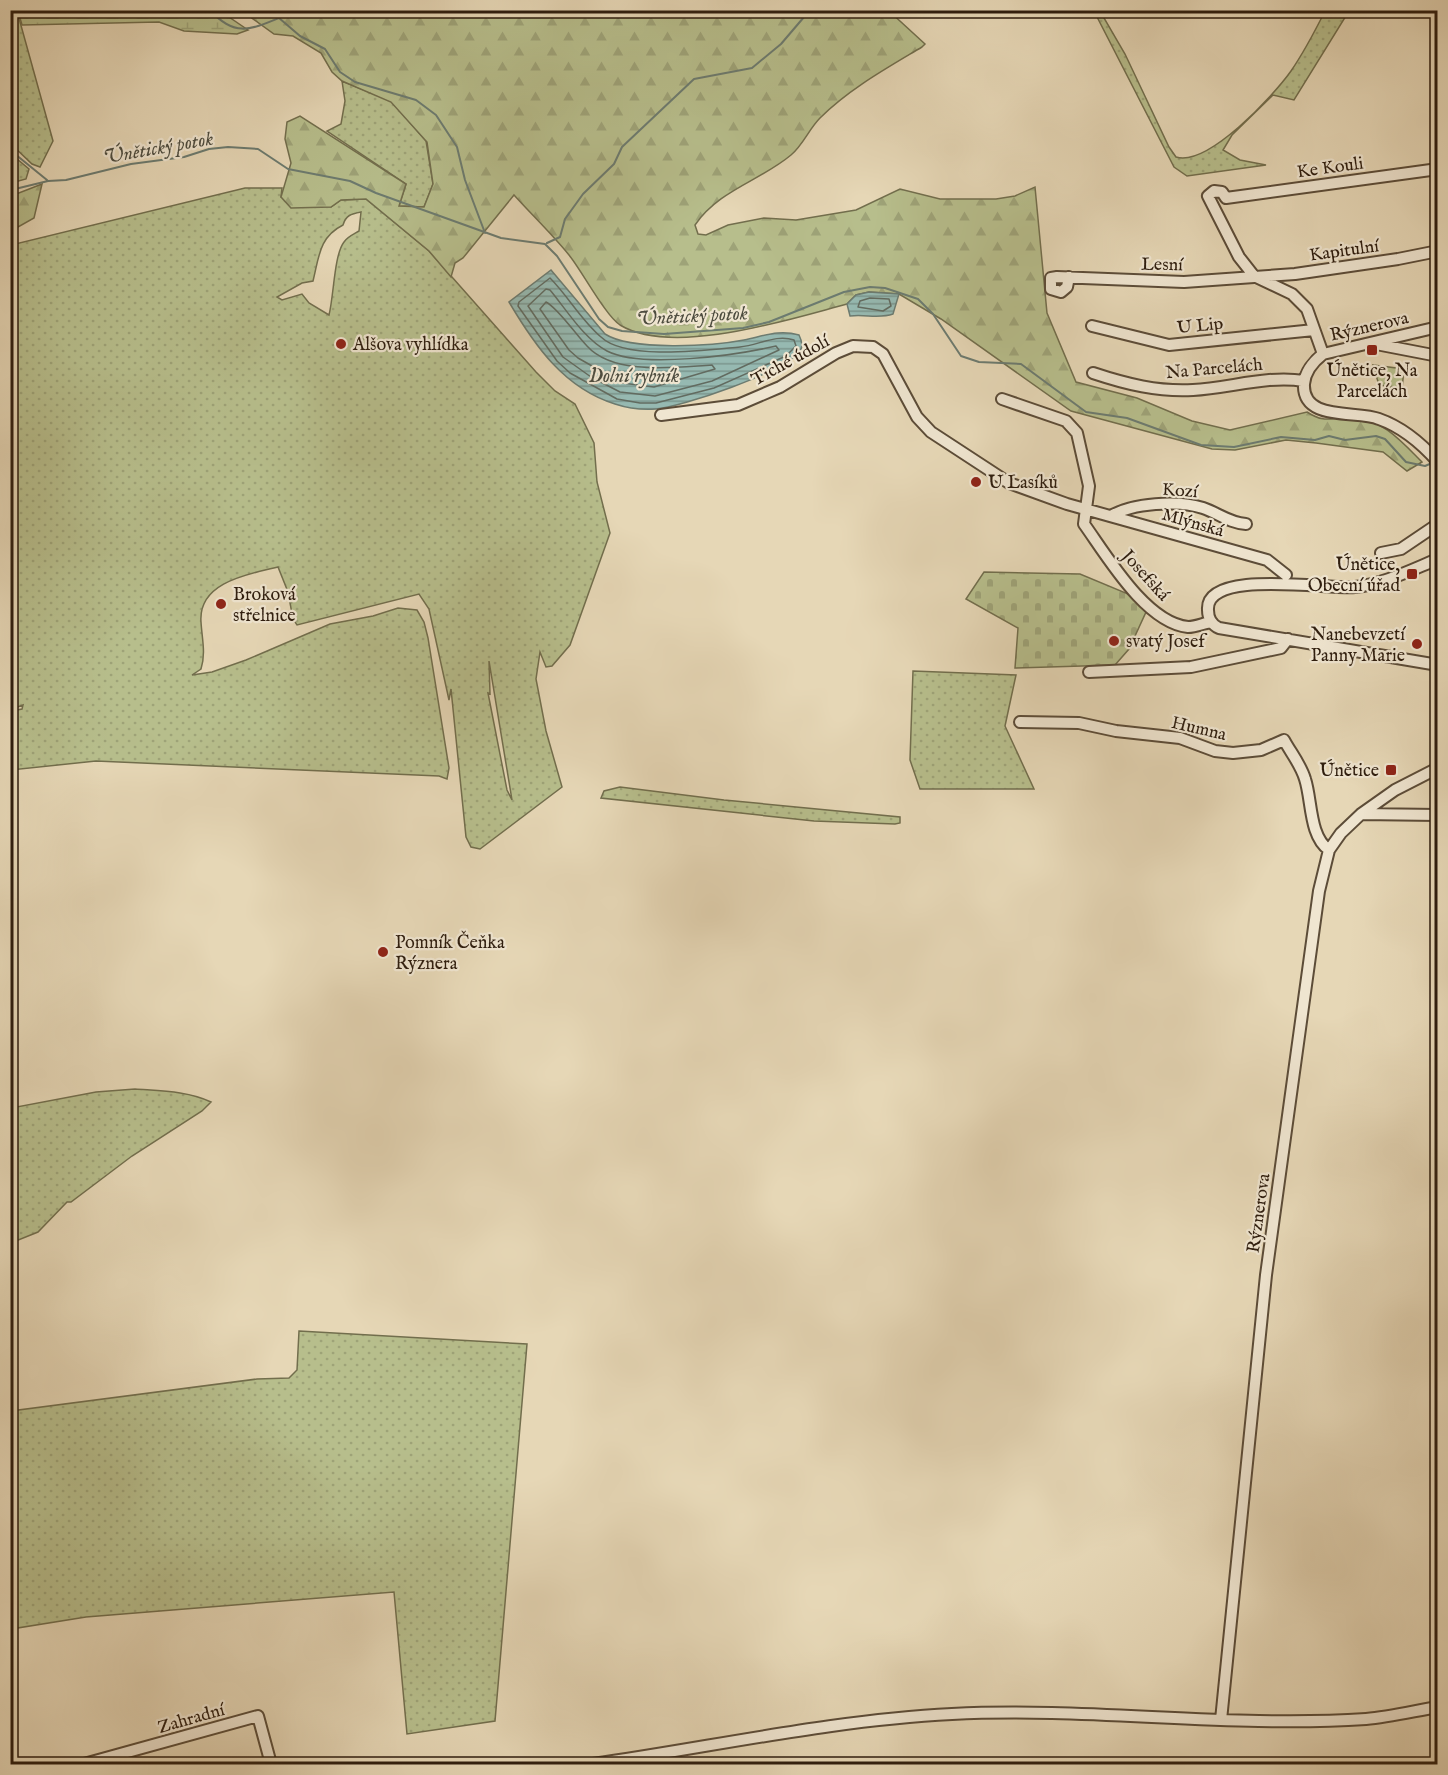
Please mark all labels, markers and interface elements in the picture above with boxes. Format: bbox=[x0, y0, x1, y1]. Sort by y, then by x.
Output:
water label: Únětický potok bbox=[101, 125, 215, 170]
street label: Ke Kouli bbox=[1295, 152, 1365, 185]
street label: Kapitulní bbox=[1308, 235, 1382, 268]
street label: Lesní bbox=[1141, 254, 1184, 277]
water label: Únětický potok bbox=[636, 299, 748, 332]
street label: Rýznerova bbox=[1328, 307, 1411, 348]
street label: U Lip bbox=[1176, 313, 1225, 340]
street label: Tiché údolí bbox=[748, 330, 835, 392]
place label: Alšova vyhlídka bbox=[352, 334, 469, 357]
marker: Alšova vyhlídka bbox=[334, 337, 348, 351]
marker: Únětice, Na Parcelách bbox=[1365, 343, 1379, 357]
street label: Na Parcelách bbox=[1165, 354, 1264, 385]
place label: Únětice, Na Parcelách bbox=[1326, 359, 1418, 404]
water label: Dolní rybník bbox=[589, 364, 679, 389]
place label: U Lasíků bbox=[988, 472, 1058, 495]
marker: U Lasíků bbox=[969, 475, 983, 489]
street label: Kozí bbox=[1161, 479, 1200, 504]
street label: Mlýnská bbox=[1159, 504, 1227, 543]
street label: Josefská bbox=[1114, 544, 1174, 607]
place label: Únětice, Obecní úřad bbox=[1308, 553, 1400, 598]
marker: Únětice, Obecní úřad bbox=[1405, 567, 1419, 581]
place label: Broková střelnice bbox=[233, 584, 296, 628]
marker: Broková střelnice bbox=[214, 597, 228, 611]
place label: Nanebevzetí Panny Marie bbox=[1311, 624, 1406, 668]
place label: svatý Josef bbox=[1126, 631, 1208, 654]
marker: svatý Josef bbox=[1107, 634, 1121, 648]
marker: Nanebevzetí Panny Marie bbox=[1410, 637, 1424, 651]
street label: Humna bbox=[1169, 712, 1229, 747]
place label: Únětice bbox=[1319, 759, 1379, 783]
marker: Únětice bbox=[1384, 763, 1398, 777]
place label: Pomník Čeňka Rýznera bbox=[395, 930, 505, 976]
marker: Pomník Čeňka Rýznera bbox=[376, 945, 390, 959]
street label: Rýznerova bbox=[1243, 1172, 1276, 1254]
street label: Zahradní bbox=[155, 1699, 229, 1740]

